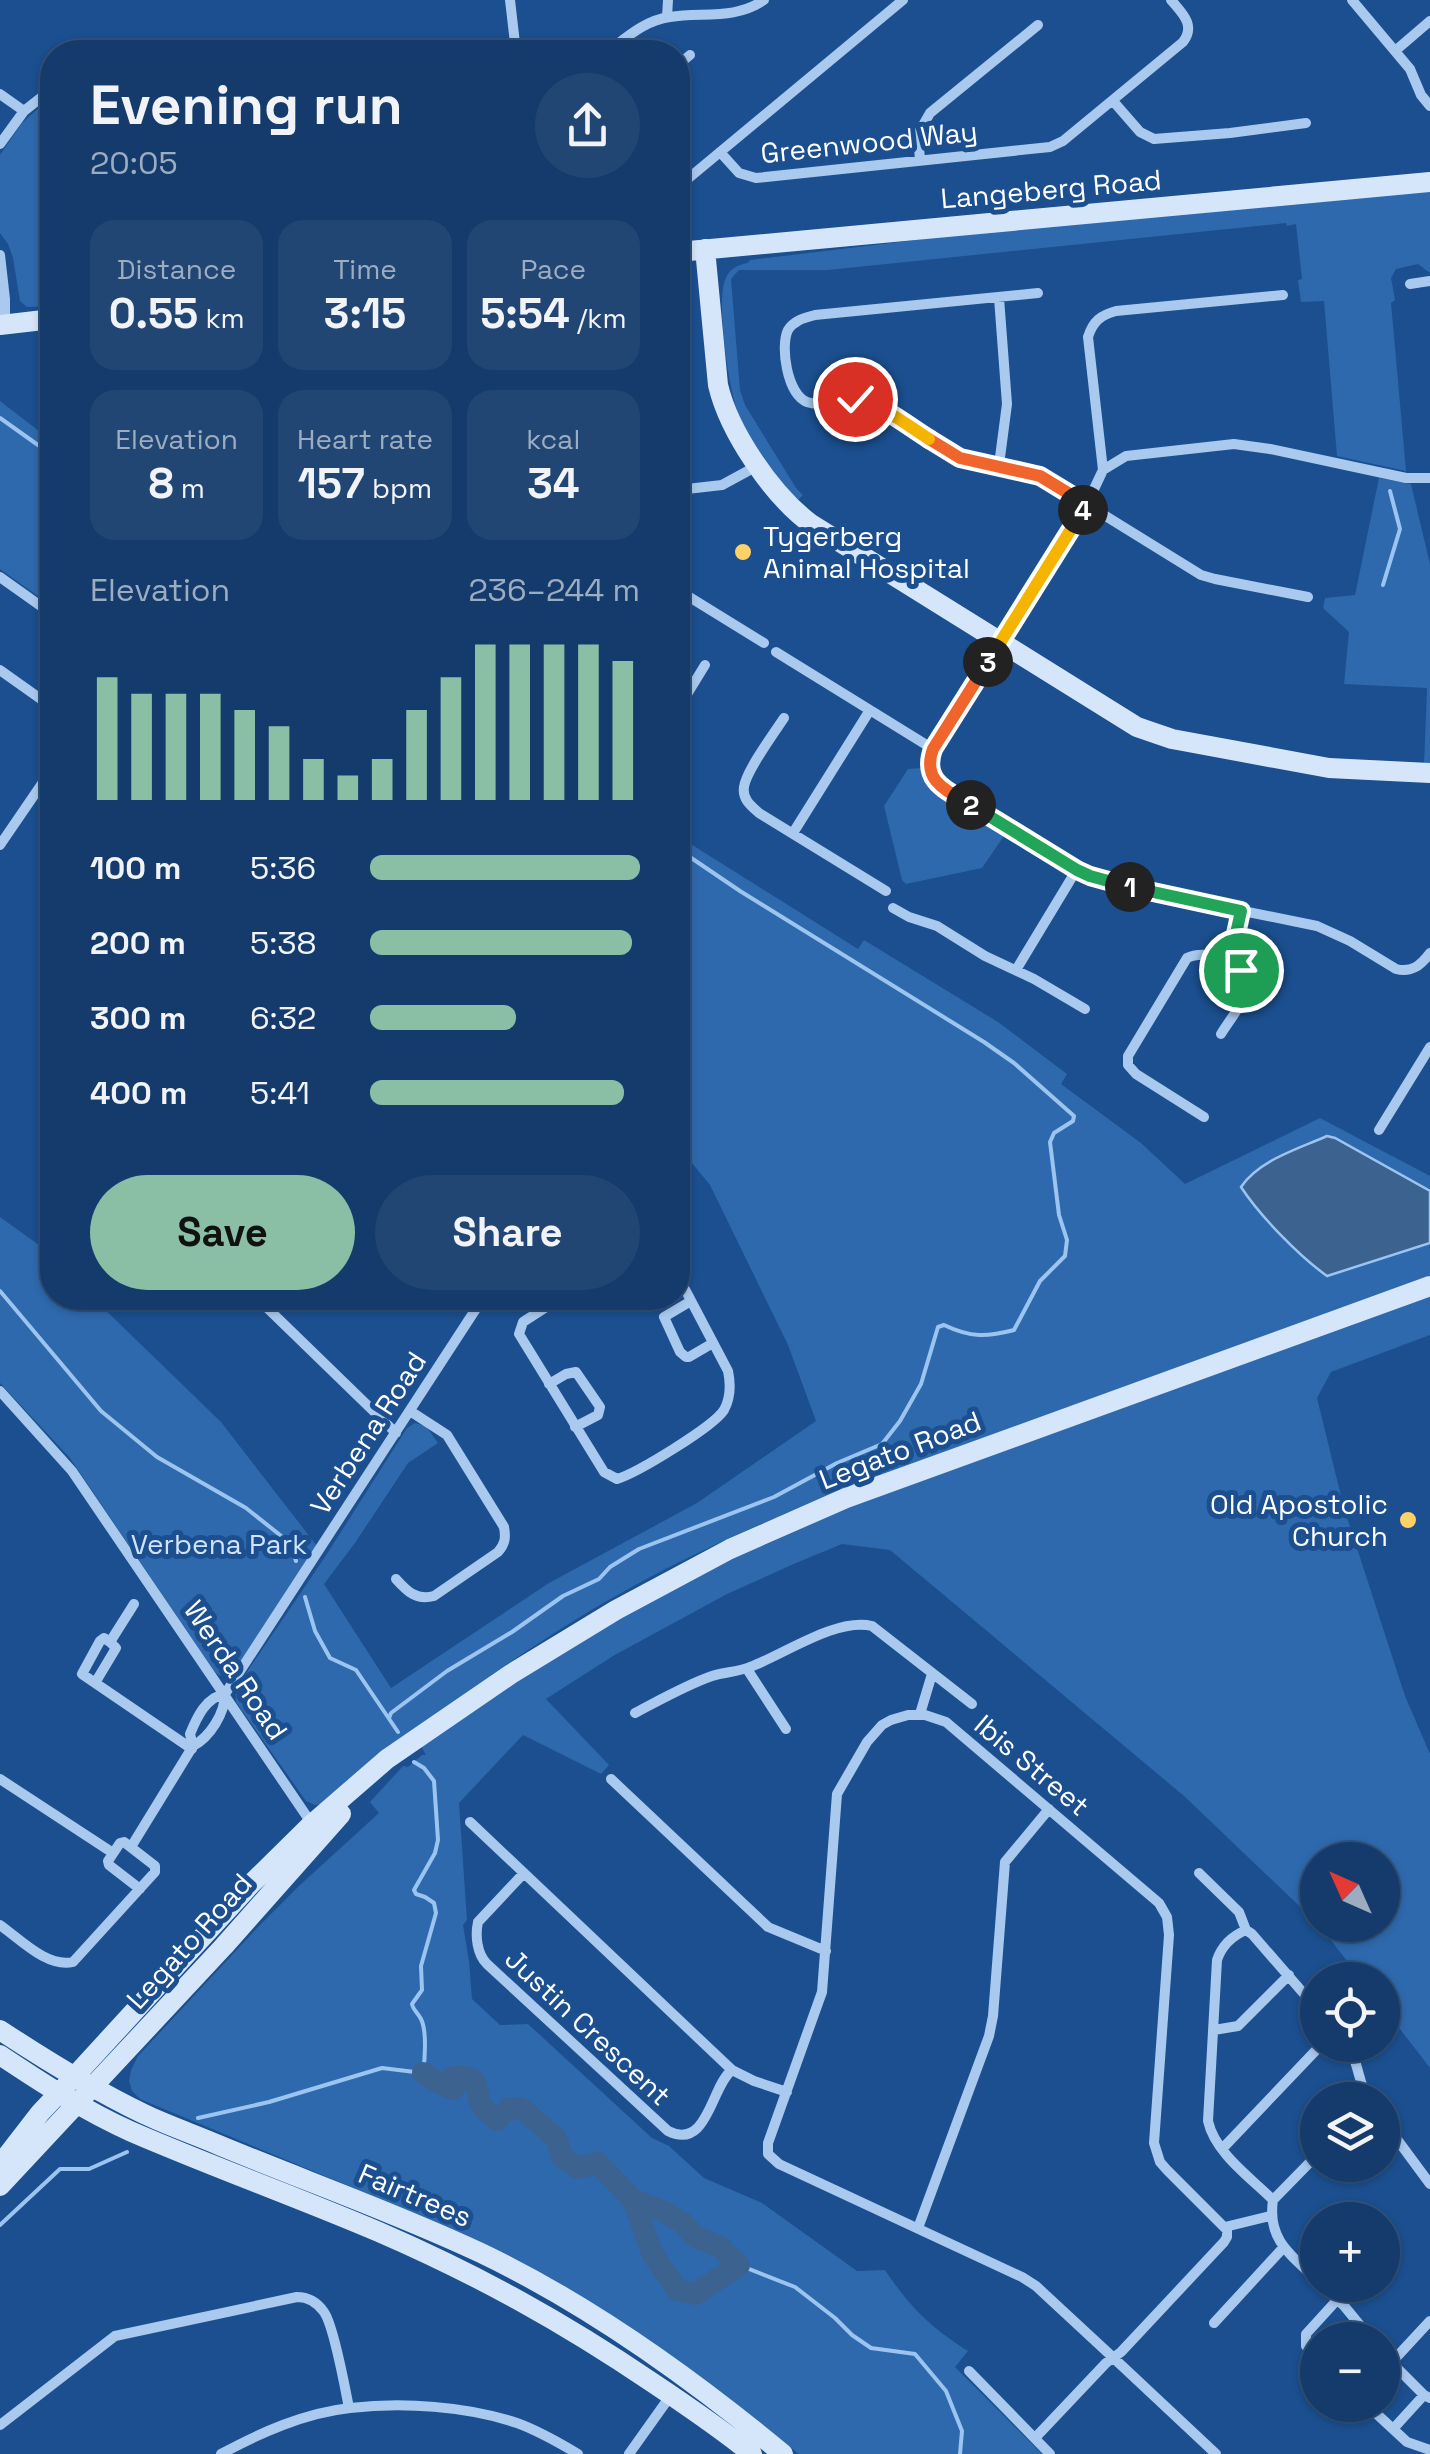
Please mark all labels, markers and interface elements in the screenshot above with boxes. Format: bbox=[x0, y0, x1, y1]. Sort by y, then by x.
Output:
text: Evening run bbox=[90, 70, 403, 140]
button: share bbox=[535, 73, 640, 178]
street label: Greenwood Way bbox=[759, 113, 979, 171]
text: 20:05 bbox=[90, 143, 178, 183]
street label: Langeberg Road bbox=[939, 161, 1163, 217]
text: Distance bbox=[117, 251, 236, 287]
text: Time bbox=[333, 251, 397, 287]
text: Pace bbox=[521, 251, 586, 287]
text: 0.55 bbox=[109, 287, 198, 340]
text: 3:15 bbox=[324, 287, 406, 340]
text: 5:54 bbox=[480, 287, 570, 340]
text: km bbox=[198, 300, 245, 336]
text: /km bbox=[570, 300, 626, 336]
pin bbox=[813, 357, 898, 442]
icon: check bbox=[828, 372, 883, 427]
text: Elevation bbox=[115, 421, 238, 457]
text: Heart rate bbox=[297, 421, 433, 457]
text: kcal bbox=[526, 421, 580, 457]
text: 8 bbox=[148, 457, 174, 510]
text: 157 bbox=[298, 457, 365, 510]
text: 34 bbox=[527, 457, 579, 510]
text: m bbox=[174, 470, 205, 506]
text: bpm bbox=[365, 470, 432, 506]
pin: 4 bbox=[1058, 485, 1108, 535]
text: 4 bbox=[1074, 492, 1092, 528]
place label: Tygerberg Animal Hospital bbox=[763, 518, 970, 586]
marker: Tygerberg Animal Hospital bbox=[732, 541, 754, 563]
text: Elevation bbox=[90, 570, 230, 610]
text: 236–244 m bbox=[468, 570, 640, 610]
pin: 3 bbox=[963, 637, 1013, 687]
text: 3 bbox=[979, 644, 997, 680]
pin: 2 bbox=[946, 780, 996, 830]
text: 2 bbox=[963, 787, 979, 823]
text: 100 m bbox=[90, 848, 181, 888]
text: 5:36 bbox=[250, 848, 316, 888]
pin: 1 bbox=[1105, 862, 1155, 912]
text: 1 bbox=[1124, 869, 1136, 905]
text: 200 m bbox=[90, 923, 186, 963]
text: 5:38 bbox=[250, 923, 317, 963]
pin bbox=[1199, 928, 1284, 1013]
icon: arrive bbox=[1214, 943, 1269, 998]
text: 300 m bbox=[90, 998, 186, 1038]
text: 6:32 bbox=[250, 998, 316, 1038]
text: 400 m bbox=[90, 1073, 187, 1113]
text: 5:41 bbox=[250, 1073, 310, 1113]
button: Save bbox=[90, 1175, 355, 1290]
button: Share bbox=[375, 1175, 640, 1290]
street label: Verbena Road bbox=[302, 1345, 434, 1521]
street label: Legato Road bbox=[814, 1403, 986, 1497]
place label: Old Apostolic Church bbox=[1210, 1486, 1388, 1554]
marker: Old Apostolic Church bbox=[1397, 1509, 1419, 1531]
park label: Verbena Park bbox=[131, 1526, 307, 1562]
street label: Werda Road bbox=[176, 1593, 296, 1747]
street label: Ibis Street bbox=[967, 1706, 1097, 1824]
north arrow bbox=[1300, 1842, 1400, 1942]
map controls bbox=[1300, 1842, 1400, 2422]
street label: Legato Road bbox=[119, 1866, 259, 2016]
street label: Justin Crescent bbox=[497, 1941, 679, 2113]
button: locate bbox=[1300, 1962, 1400, 2062]
button: layers bbox=[1300, 2082, 1400, 2182]
street label: Fairtrees bbox=[353, 2155, 477, 2235]
button: + bbox=[1300, 2202, 1400, 2302]
button: − bbox=[1300, 2322, 1400, 2422]

